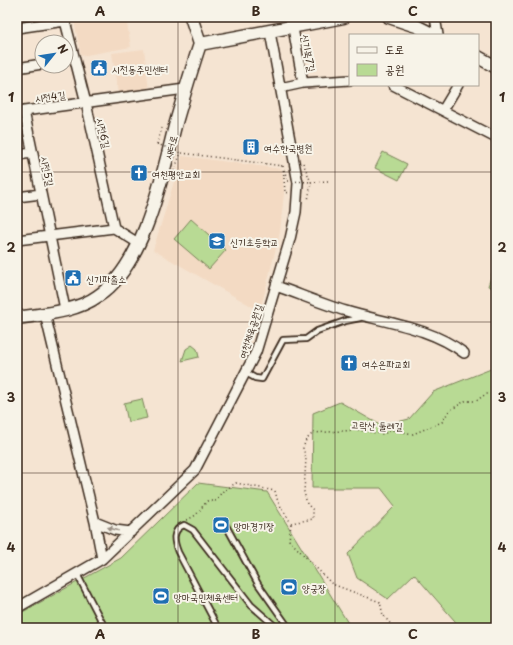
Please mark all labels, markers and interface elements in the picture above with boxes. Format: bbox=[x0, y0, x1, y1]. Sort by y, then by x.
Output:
text: A bbox=[95, 1, 105, 20]
text: B bbox=[252, 1, 261, 20]
text: C bbox=[408, 1, 418, 20]
street label: 신기북7길 bbox=[298, 33, 320, 73]
north arrow bbox=[34, 34, 74, 74]
legend bbox=[349, 34, 479, 86]
text: 도로 bbox=[385, 40, 404, 58]
text: N bbox=[54, 41, 73, 57]
public building icon: 시전동주민센터 bbox=[89, 58, 109, 78]
text: 공원 bbox=[385, 60, 404, 78]
place label: 시전동주민센터 bbox=[112, 61, 168, 76]
street label: 시전4길 bbox=[34, 86, 66, 106]
text: 1 bbox=[8, 87, 14, 106]
text: 1 bbox=[499, 87, 505, 106]
street label: 시전6길 bbox=[93, 116, 115, 150]
street label: 새터로 bbox=[160, 133, 180, 161]
building icon: 여수한국병원 bbox=[241, 137, 261, 157]
place label: 여수한국병원 bbox=[264, 140, 312, 155]
street label: 시전5길 bbox=[37, 154, 59, 188]
church icon: 여천평안교회 bbox=[129, 163, 149, 183]
place label: 여천평안교회 bbox=[152, 166, 200, 181]
school or university icon: 신기초등학교 bbox=[207, 231, 227, 251]
place label: 신기초등학교 bbox=[230, 234, 278, 249]
text: 2 bbox=[6, 237, 16, 256]
text: 2 bbox=[497, 237, 507, 256]
public building icon: 신기파출소 bbox=[63, 268, 83, 288]
place label: 신기파출소 bbox=[86, 271, 126, 286]
street label: 여천체육공원길 bbox=[234, 302, 266, 360]
church icon: 여수은파교회 bbox=[339, 353, 359, 373]
place label: 여수은파교회 bbox=[362, 356, 410, 371]
text: 3 bbox=[7, 387, 16, 406]
text: 3 bbox=[498, 387, 507, 406]
street label: 고락산 둘레길 bbox=[351, 417, 403, 433]
sports icon: 망마경기장 bbox=[211, 515, 231, 535]
place label: 망마경기장 bbox=[234, 518, 274, 533]
one-way arrow bbox=[106, 526, 118, 532]
text: 4 bbox=[7, 537, 16, 556]
text: 4 bbox=[498, 537, 507, 556]
sports icon: 양궁장 bbox=[279, 577, 299, 597]
place label: 양궁장 bbox=[302, 580, 326, 595]
sports icon: 망마국민체육센터 bbox=[151, 586, 171, 606]
place label: 망마국민체육센터 bbox=[174, 589, 238, 604]
text: A bbox=[95, 624, 105, 643]
text: B bbox=[252, 624, 261, 643]
text: C bbox=[408, 624, 418, 643]

